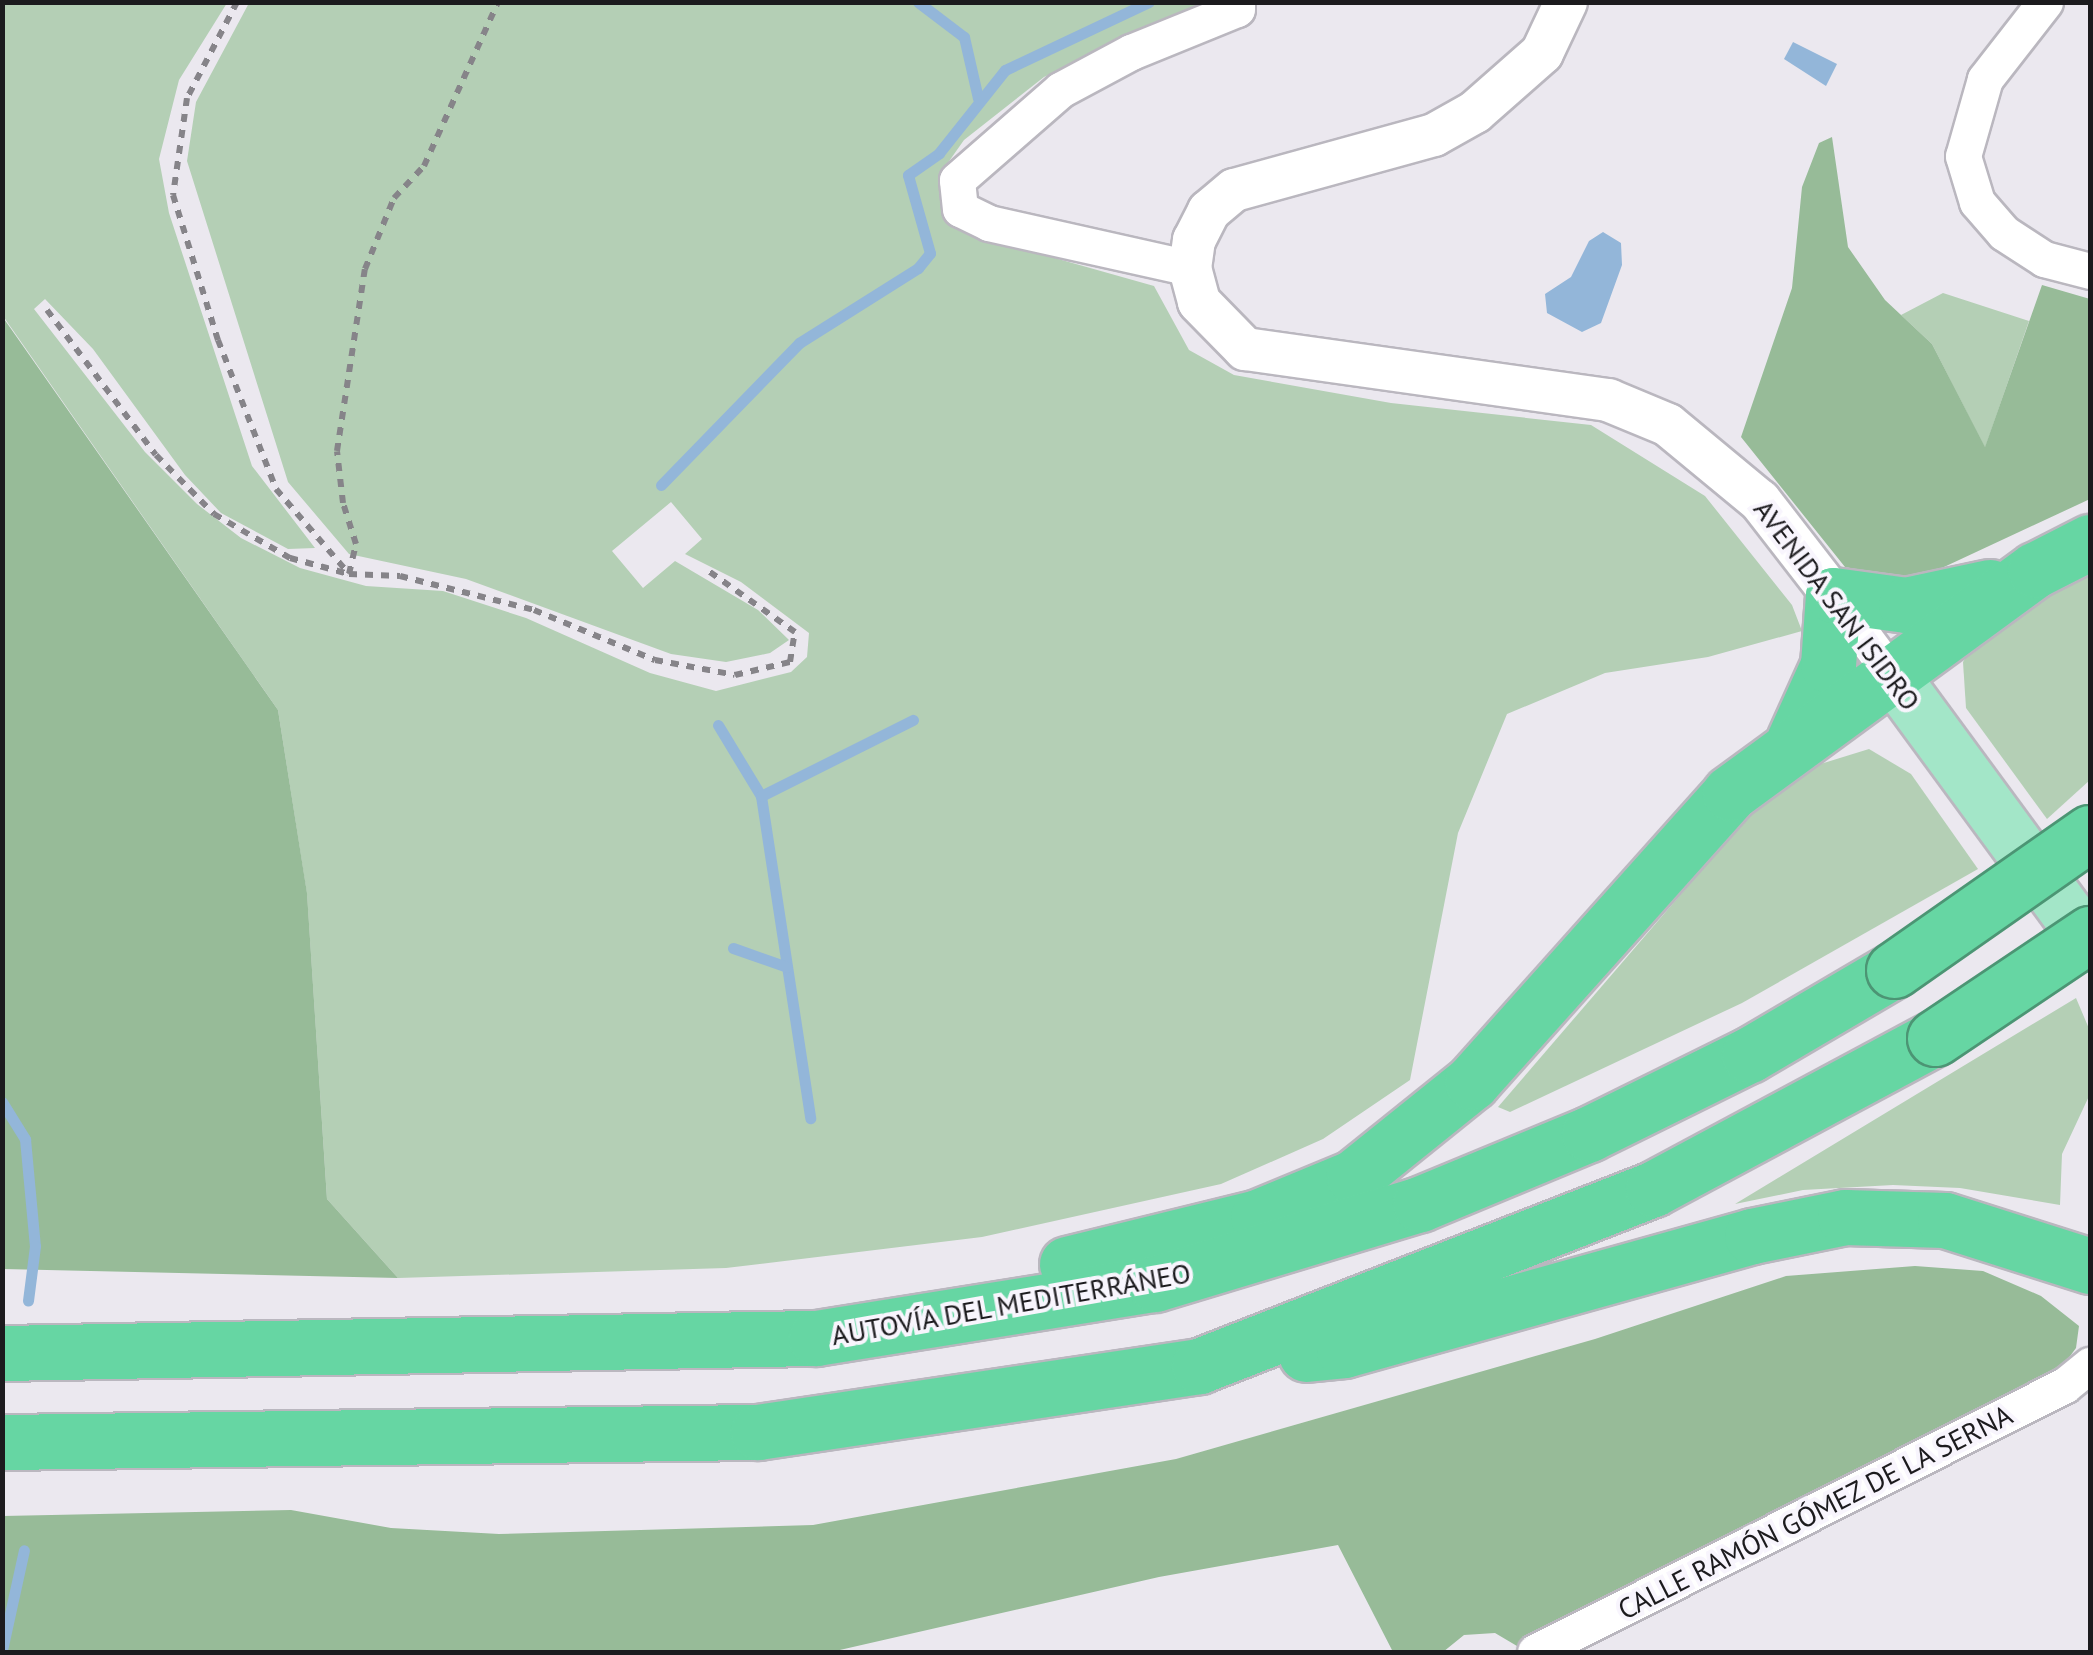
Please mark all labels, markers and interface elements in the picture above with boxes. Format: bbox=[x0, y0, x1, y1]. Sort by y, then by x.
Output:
street label: AVENIDA SAN ISIDRO bbox=[1747, 493, 1927, 717]
street label: AUTOVÍA DEL MEDITERRÁNEO bbox=[828, 1256, 1194, 1352]
street label: CALLE RAMÓN GÓMEZ DE LA SERNA bbox=[1611, 1397, 2019, 1627]

